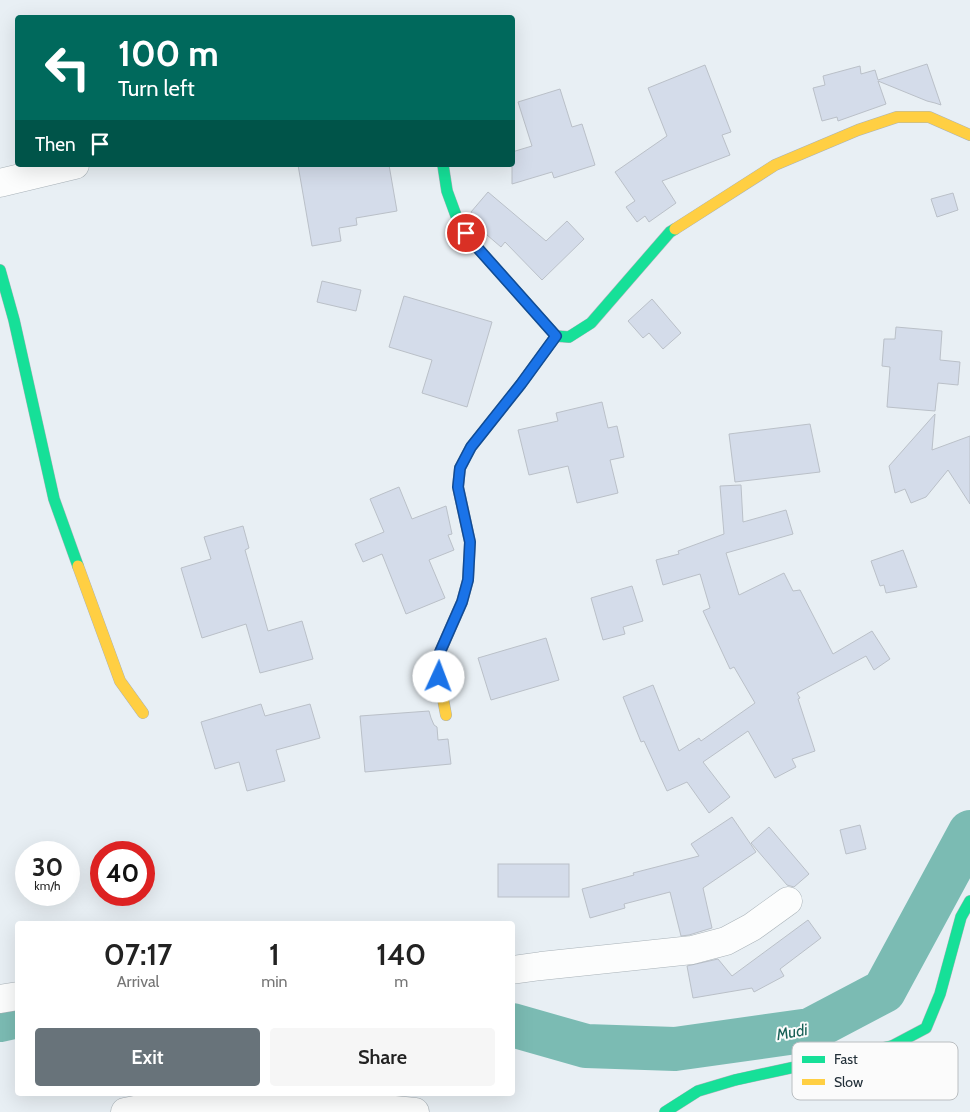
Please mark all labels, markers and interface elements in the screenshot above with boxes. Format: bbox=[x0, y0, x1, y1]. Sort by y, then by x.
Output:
text: 100 m bbox=[118, 32, 219, 75]
icon: left bbox=[35, 35, 100, 100]
text: Turn left bbox=[118, 75, 195, 102]
icon: arrive bbox=[86, 130, 114, 158]
text: Then bbox=[35, 133, 76, 156]
pin bbox=[445, 212, 487, 254]
icon: arrive bbox=[452, 219, 480, 247]
position arrow bbox=[412, 650, 464, 702]
speed limit sign: 40 bbox=[90, 841, 155, 906]
text: 30 bbox=[32, 852, 63, 882]
text: km/h bbox=[34, 878, 61, 893]
text: 07:17 bbox=[104, 936, 172, 973]
text: 1 bbox=[269, 936, 280, 973]
text: 140 bbox=[376, 936, 426, 973]
text: Arrival bbox=[117, 972, 159, 991]
text: min bbox=[261, 972, 288, 991]
text: m bbox=[394, 972, 408, 991]
water label: Mudi bbox=[774, 1020, 810, 1044]
button: Exit bbox=[35, 1028, 260, 1086]
button: Share bbox=[270, 1028, 495, 1086]
legend bbox=[792, 1042, 958, 1100]
text: Fast bbox=[834, 1050, 858, 1068]
text: Slow bbox=[834, 1073, 863, 1091]

